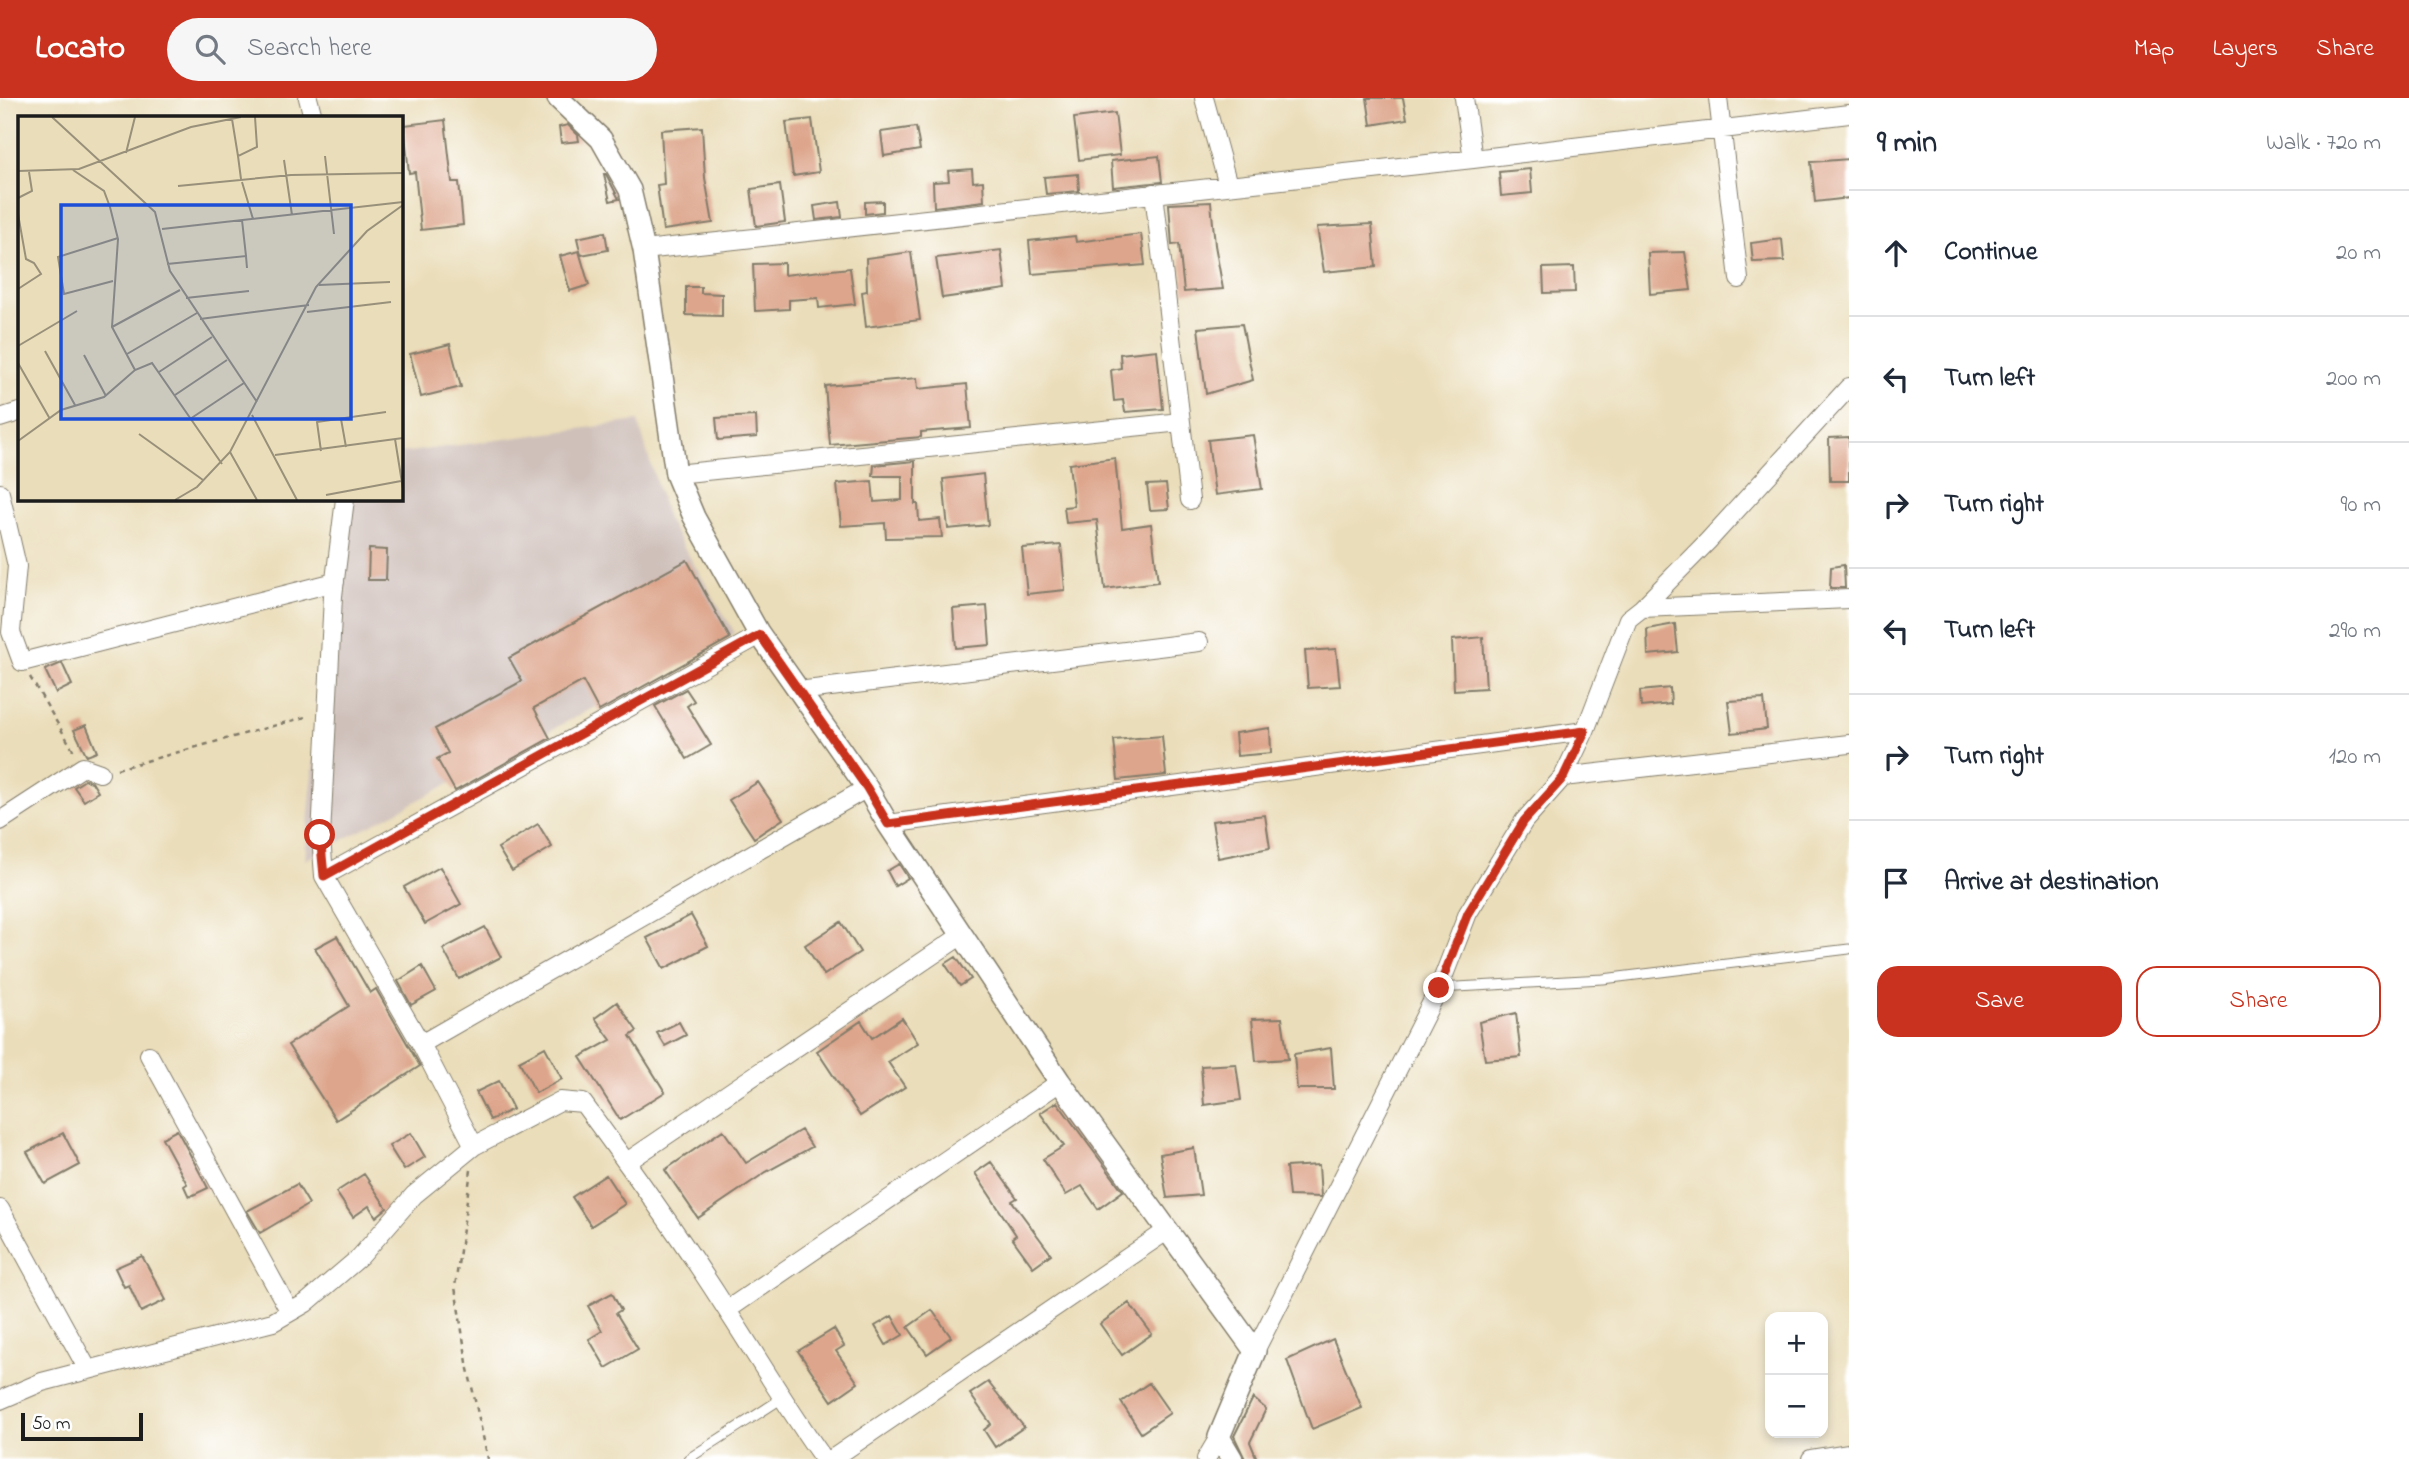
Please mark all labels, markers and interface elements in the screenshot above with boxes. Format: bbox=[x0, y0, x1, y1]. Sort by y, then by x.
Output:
search box bbox=[167, 18, 657, 81]
text: Locato bbox=[35, 25, 125, 73]
icon: search bbox=[191, 30, 229, 68]
text: Search here bbox=[247, 30, 372, 68]
text: Map bbox=[2134, 32, 2174, 67]
text: Layers bbox=[2212, 32, 2278, 67]
text: Share bbox=[2316, 32, 2374, 67]
inset map bbox=[18, 116, 402, 500]
text: 9 min bbox=[1877, 122, 1937, 166]
text: Walk · 720 m bbox=[2266, 127, 2381, 160]
icon: ahead bbox=[1877, 234, 1915, 272]
text: Continue bbox=[1944, 234, 2037, 272]
text: 20 m bbox=[2336, 237, 2381, 270]
icon: left bbox=[1877, 360, 1915, 398]
text: Turn left bbox=[1944, 360, 2035, 398]
text: 200 m bbox=[2326, 363, 2381, 396]
icon: right bbox=[1877, 486, 1915, 524]
text: Turn right bbox=[1944, 486, 2044, 524]
text: 90 m bbox=[2341, 489, 2381, 522]
icon: left bbox=[1877, 612, 1915, 650]
text: Turn left bbox=[1944, 612, 2035, 650]
text: 290 m bbox=[2329, 615, 2381, 648]
icon: right bbox=[1877, 738, 1915, 776]
text: Turn right bbox=[1944, 738, 2044, 776]
text: 120 m bbox=[2329, 741, 2381, 774]
route start bbox=[304, 819, 335, 850]
icon: arrive bbox=[1877, 864, 1915, 902]
text: Arrive at destination bbox=[1944, 864, 2159, 902]
button: Save bbox=[1877, 966, 2122, 1037]
button: Share bbox=[2136, 966, 2381, 1037]
route end bbox=[1423, 972, 1454, 1003]
map controls bbox=[1765, 1312, 1828, 1438]
button: + bbox=[1765, 1312, 1828, 1375]
button: − bbox=[1765, 1375, 1828, 1438]
scale bar bbox=[21, 1410, 144, 1442]
text: 50 m bbox=[32, 1411, 71, 1438]

